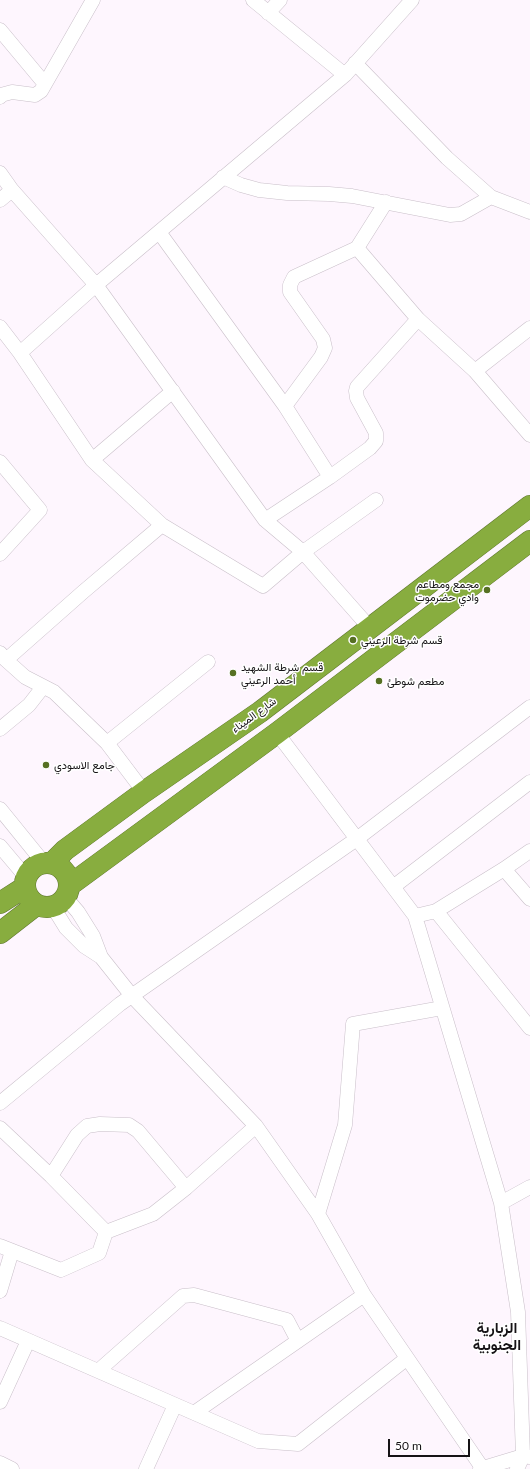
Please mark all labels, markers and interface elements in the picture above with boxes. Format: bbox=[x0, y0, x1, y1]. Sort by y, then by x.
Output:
place label: مجمع ومطاعم وادي حضرموت bbox=[415, 577, 479, 603]
marker: مجمع ومطاعم وادي حضرموت bbox=[482, 585, 492, 595]
place label: قسم شرطة الرعيني bbox=[361, 633, 443, 647]
marker: قسم شرطة الرعيني bbox=[348, 635, 358, 645]
place label: قسم شرطة الشهيد أحمد الرعيني bbox=[241, 660, 323, 686]
marker: قسم شرطة الشهيد أحمد الرعيني bbox=[228, 668, 238, 678]
place label: مطعم شوطئ bbox=[387, 674, 444, 688]
marker: مطعم شوطئ bbox=[374, 676, 384, 686]
street label: شارع الميناء bbox=[229, 694, 279, 736]
place label: جامع الاسودي bbox=[54, 758, 115, 772]
marker: جامع الاسودي bbox=[41, 760, 51, 770]
district label: الزبارية الجنوبية bbox=[473, 1319, 521, 1354]
scale bar bbox=[390, 1431, 472, 1457]
text: 50 m bbox=[395, 1438, 422, 1453]

